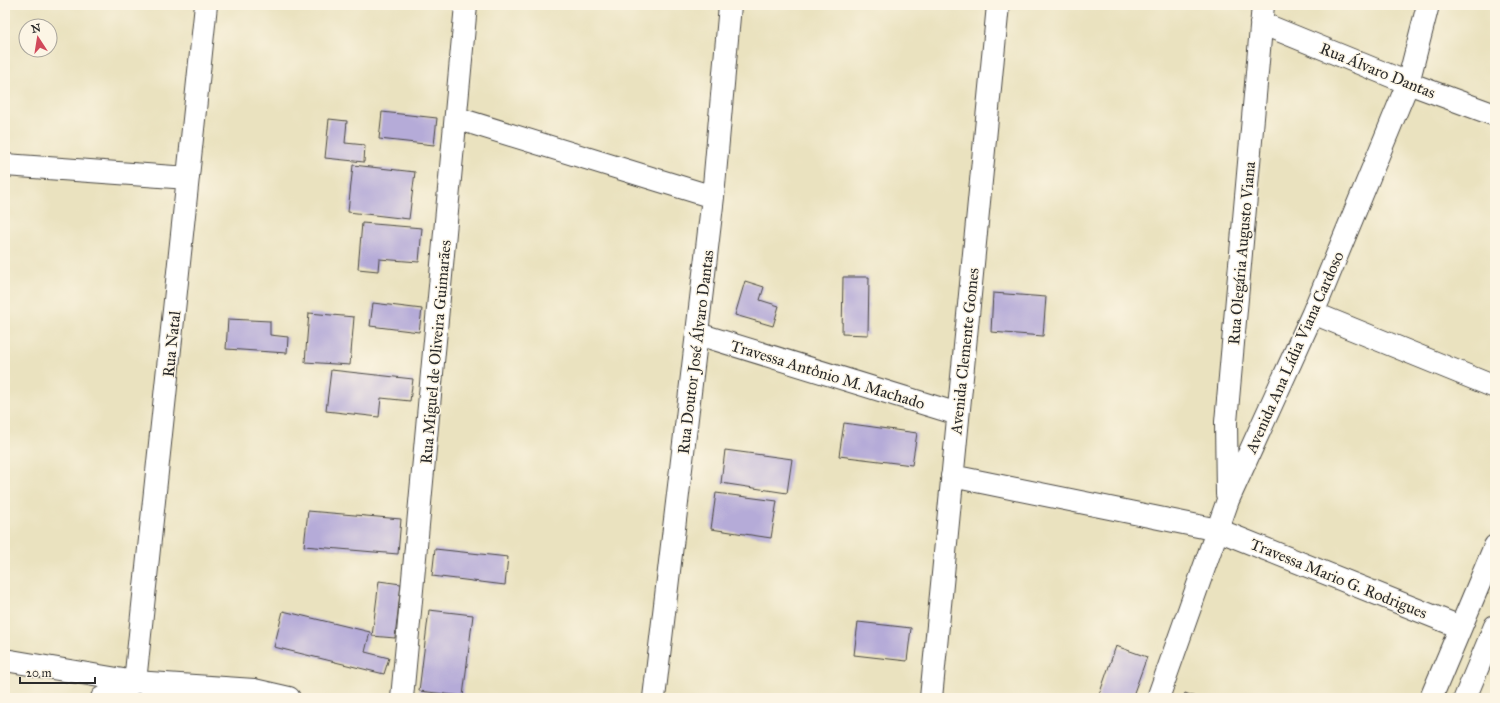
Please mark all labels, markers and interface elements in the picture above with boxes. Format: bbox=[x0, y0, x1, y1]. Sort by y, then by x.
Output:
north arrow bbox=[18, 18, 58, 58]
text: N bbox=[30, 21, 43, 36]
street label: Rua Álvaro Dantas bbox=[1317, 38, 1439, 102]
street label: Rua Olegária Augusto Viana bbox=[1224, 160, 1260, 346]
street label: Rua Miguel de Oliveira Guimarães bbox=[416, 239, 456, 465]
street label: Avenida Ana Lídia Viana Cardoso bbox=[1241, 248, 1348, 457]
street label: Rua Doutor José Álvaro Dantas bbox=[673, 249, 718, 455]
street label: Avenida Clemente Gomes bbox=[946, 267, 983, 436]
street label: Rua Natal bbox=[159, 309, 184, 378]
street label: Travessa Antônio M. Machado bbox=[728, 336, 927, 413]
street label: Travessa Mario G. Rodrigues bbox=[1247, 534, 1430, 624]
scale bar bbox=[20, 659, 95, 685]
text: 20 m bbox=[26, 666, 52, 680]

